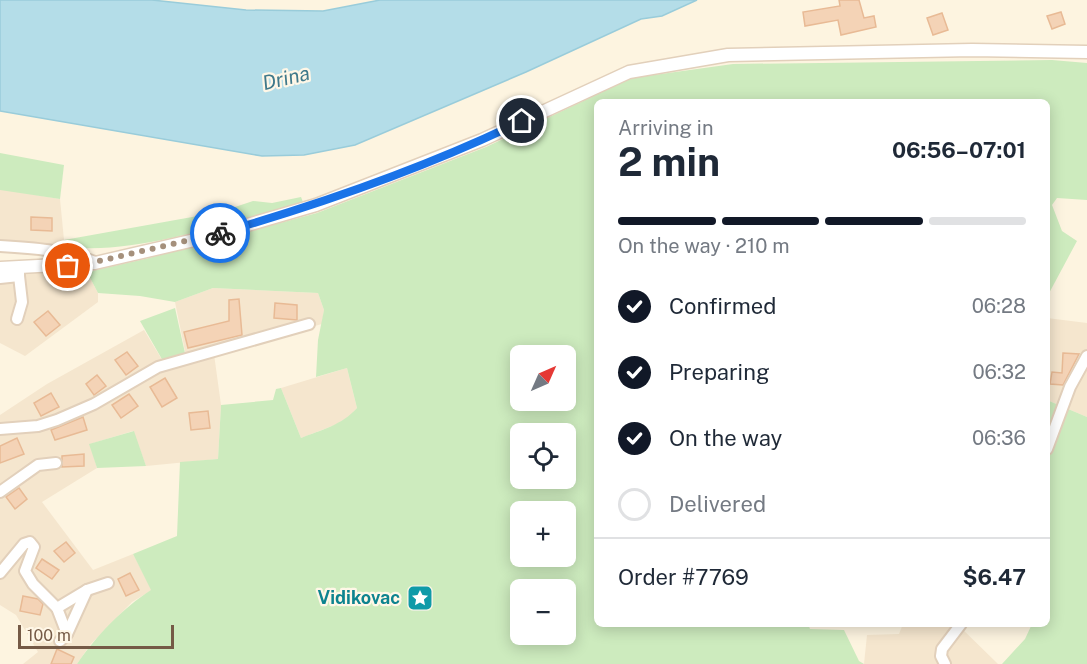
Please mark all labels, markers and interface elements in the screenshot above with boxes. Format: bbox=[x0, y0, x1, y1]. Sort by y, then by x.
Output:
water label: Drina bbox=[260, 61, 312, 95]
pin bbox=[496, 95, 547, 146]
icon: home bbox=[505, 104, 538, 137]
text: Arriving in bbox=[618, 116, 713, 140]
text: 06:56–07:01 bbox=[892, 137, 1026, 163]
text: 2 min bbox=[618, 139, 720, 185]
courier bbox=[190, 203, 250, 263]
icon: bike bbox=[204, 217, 237, 250]
text: On the way · 210 m bbox=[618, 234, 790, 258]
pin bbox=[42, 240, 93, 291]
icon: bag bbox=[51, 249, 84, 282]
icon: check bbox=[618, 290, 651, 323]
text: Confirmed bbox=[669, 293, 776, 319]
text: 06:28 bbox=[972, 294, 1026, 318]
north arrow bbox=[510, 345, 576, 411]
map controls bbox=[510, 345, 576, 645]
icon: check bbox=[618, 356, 651, 389]
text: Preparing bbox=[669, 359, 770, 385]
text: 06:32 bbox=[972, 360, 1026, 384]
icon: check bbox=[618, 422, 651, 455]
button: locate bbox=[510, 423, 576, 489]
text: On the way bbox=[669, 425, 782, 451]
text: 06:36 bbox=[972, 426, 1026, 450]
text: Delivered bbox=[669, 491, 766, 517]
button: + bbox=[510, 501, 576, 567]
text: Order #7769 bbox=[618, 564, 749, 590]
text: $6.47 bbox=[962, 564, 1026, 590]
button: − bbox=[510, 579, 576, 645]
place icon: Vidikovac bbox=[405, 583, 435, 613]
place label: Vidikovac bbox=[318, 587, 400, 608]
scale bar bbox=[18, 622, 174, 650]
text: 100 m bbox=[27, 626, 71, 645]

